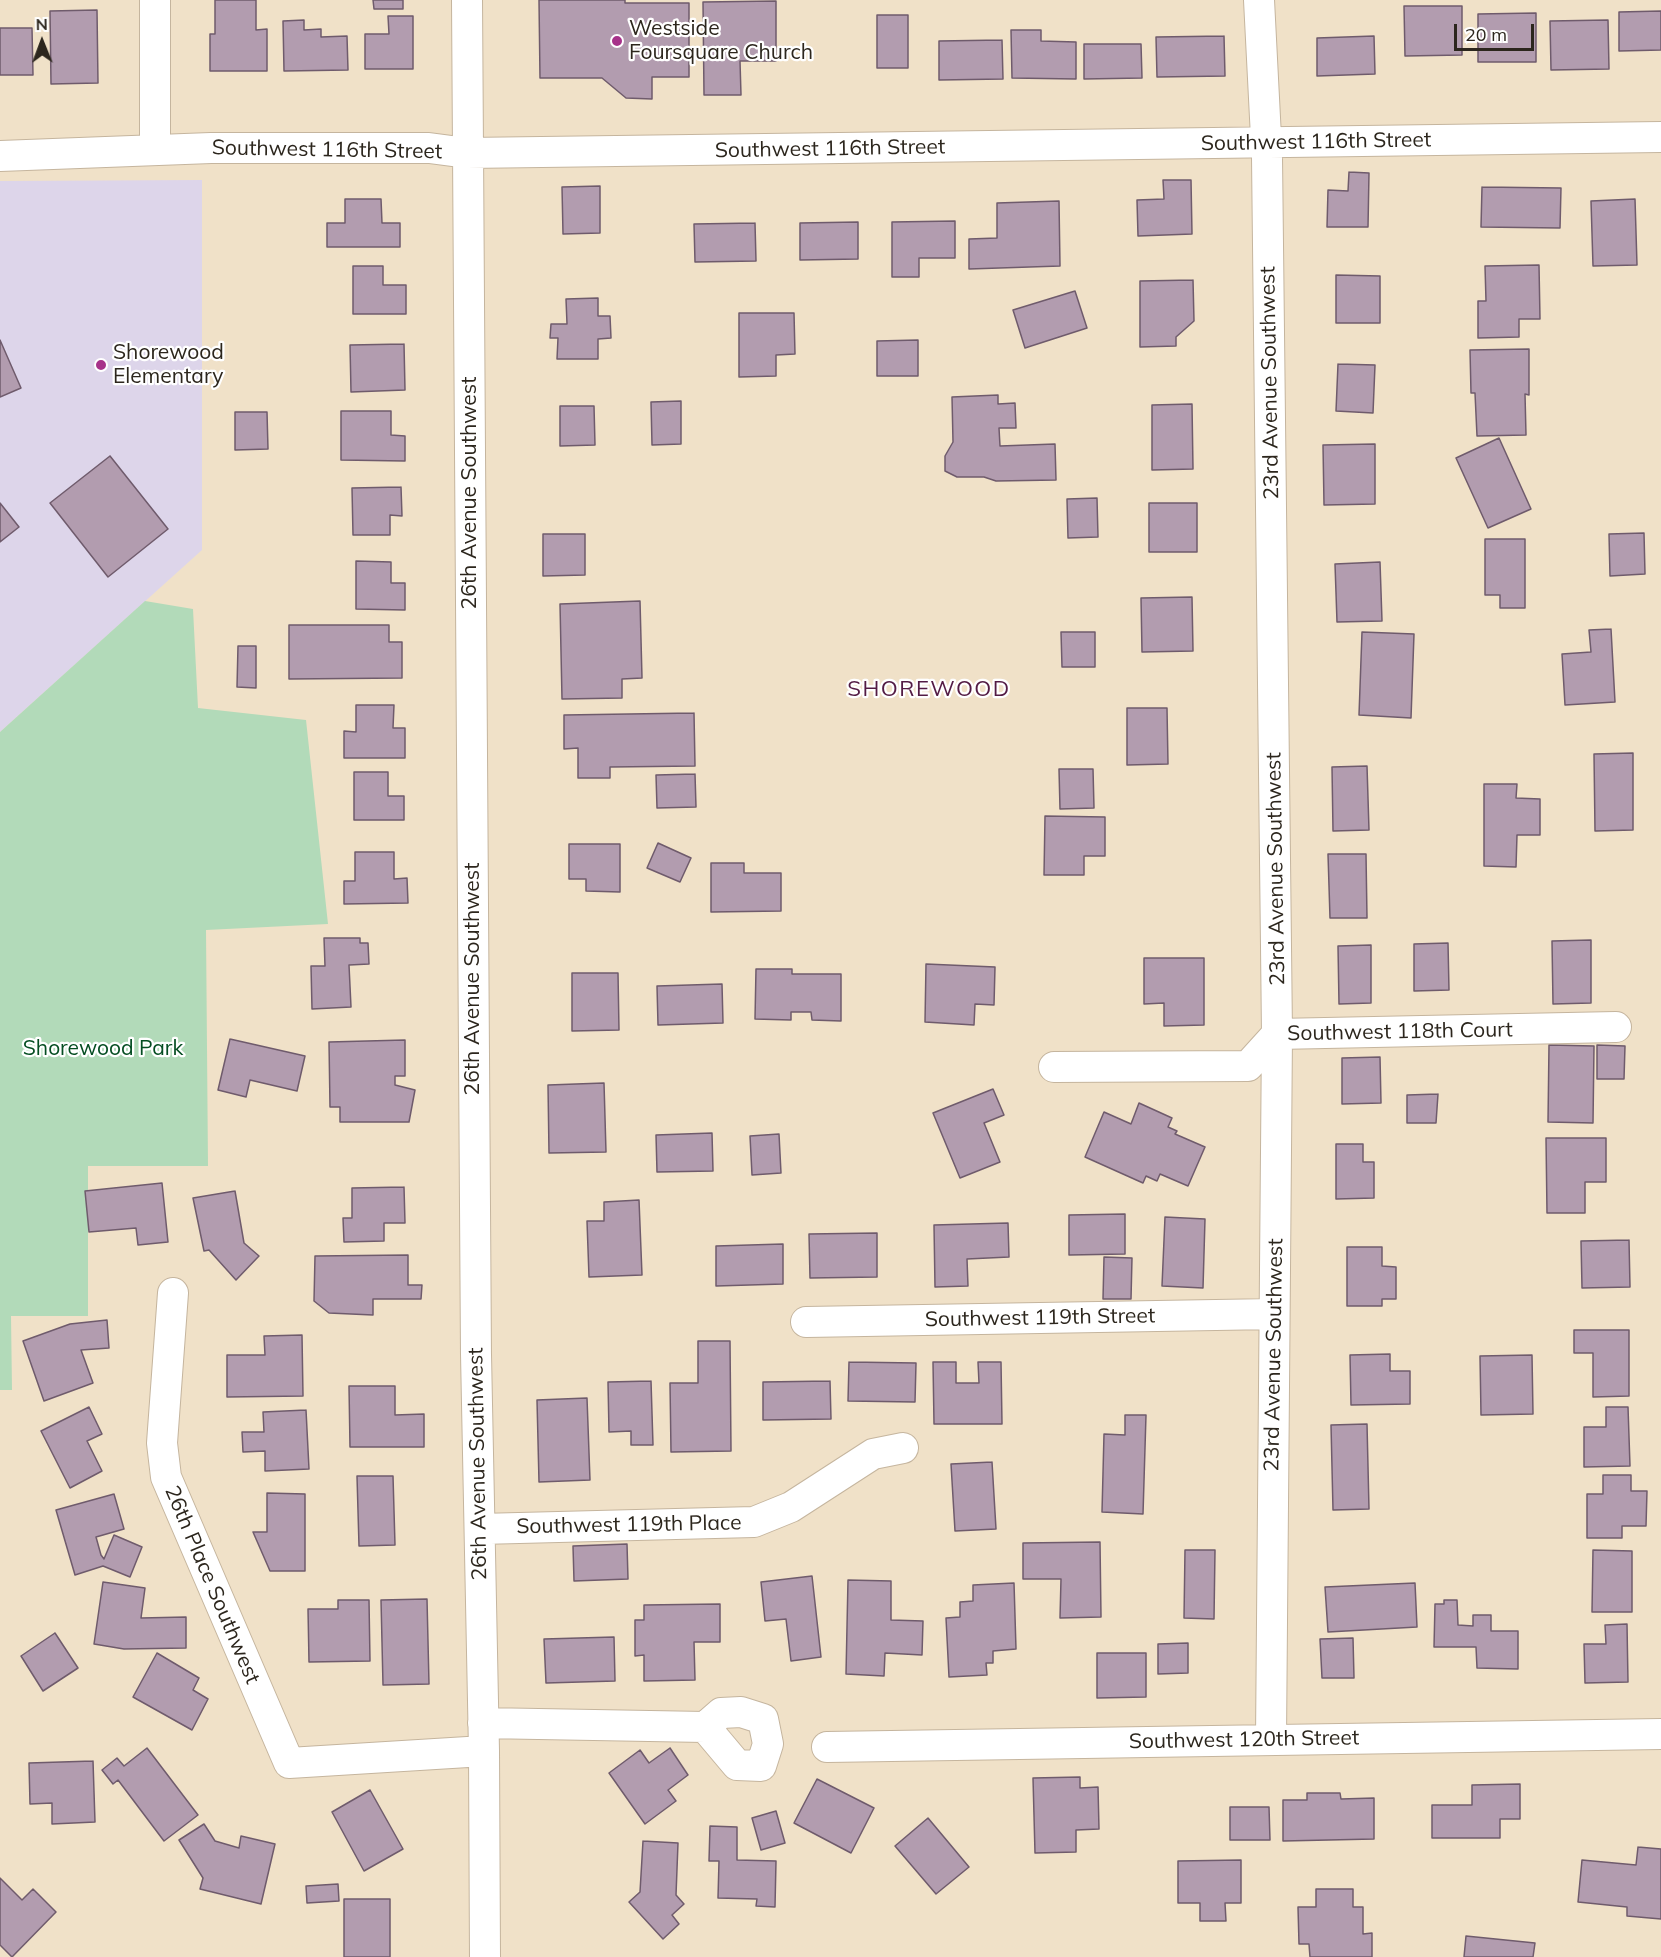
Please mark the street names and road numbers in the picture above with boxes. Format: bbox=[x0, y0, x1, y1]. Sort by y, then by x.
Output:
street label: Southwest 116th Street bbox=[1201, 127, 1431, 157]
street label: Southwest 116th Street bbox=[715, 134, 945, 164]
street label: Southwest 116th Street bbox=[212, 135, 442, 165]
street label: 23rd Avenue Southwest bbox=[1255, 266, 1285, 500]
street label: 26th Avenue Southwest bbox=[457, 377, 483, 609]
street label: 23rd Avenue Southwest bbox=[1261, 752, 1291, 986]
street label: 26th Avenue Southwest bbox=[460, 863, 486, 1095]
street label: Southwest 118th Court bbox=[1287, 1017, 1513, 1047]
street label: 23rd Avenue Southwest bbox=[1259, 1238, 1289, 1472]
street label: Southwest 119th Street bbox=[925, 1303, 1155, 1333]
street label: 26th Avenue Southwest bbox=[463, 1347, 493, 1581]
street label: 26th Place Southwest bbox=[159, 1482, 265, 1688]
street label: Southwest 119th Place bbox=[516, 1510, 742, 1540]
street label: Southwest 120th Street bbox=[1129, 1725, 1359, 1755]

